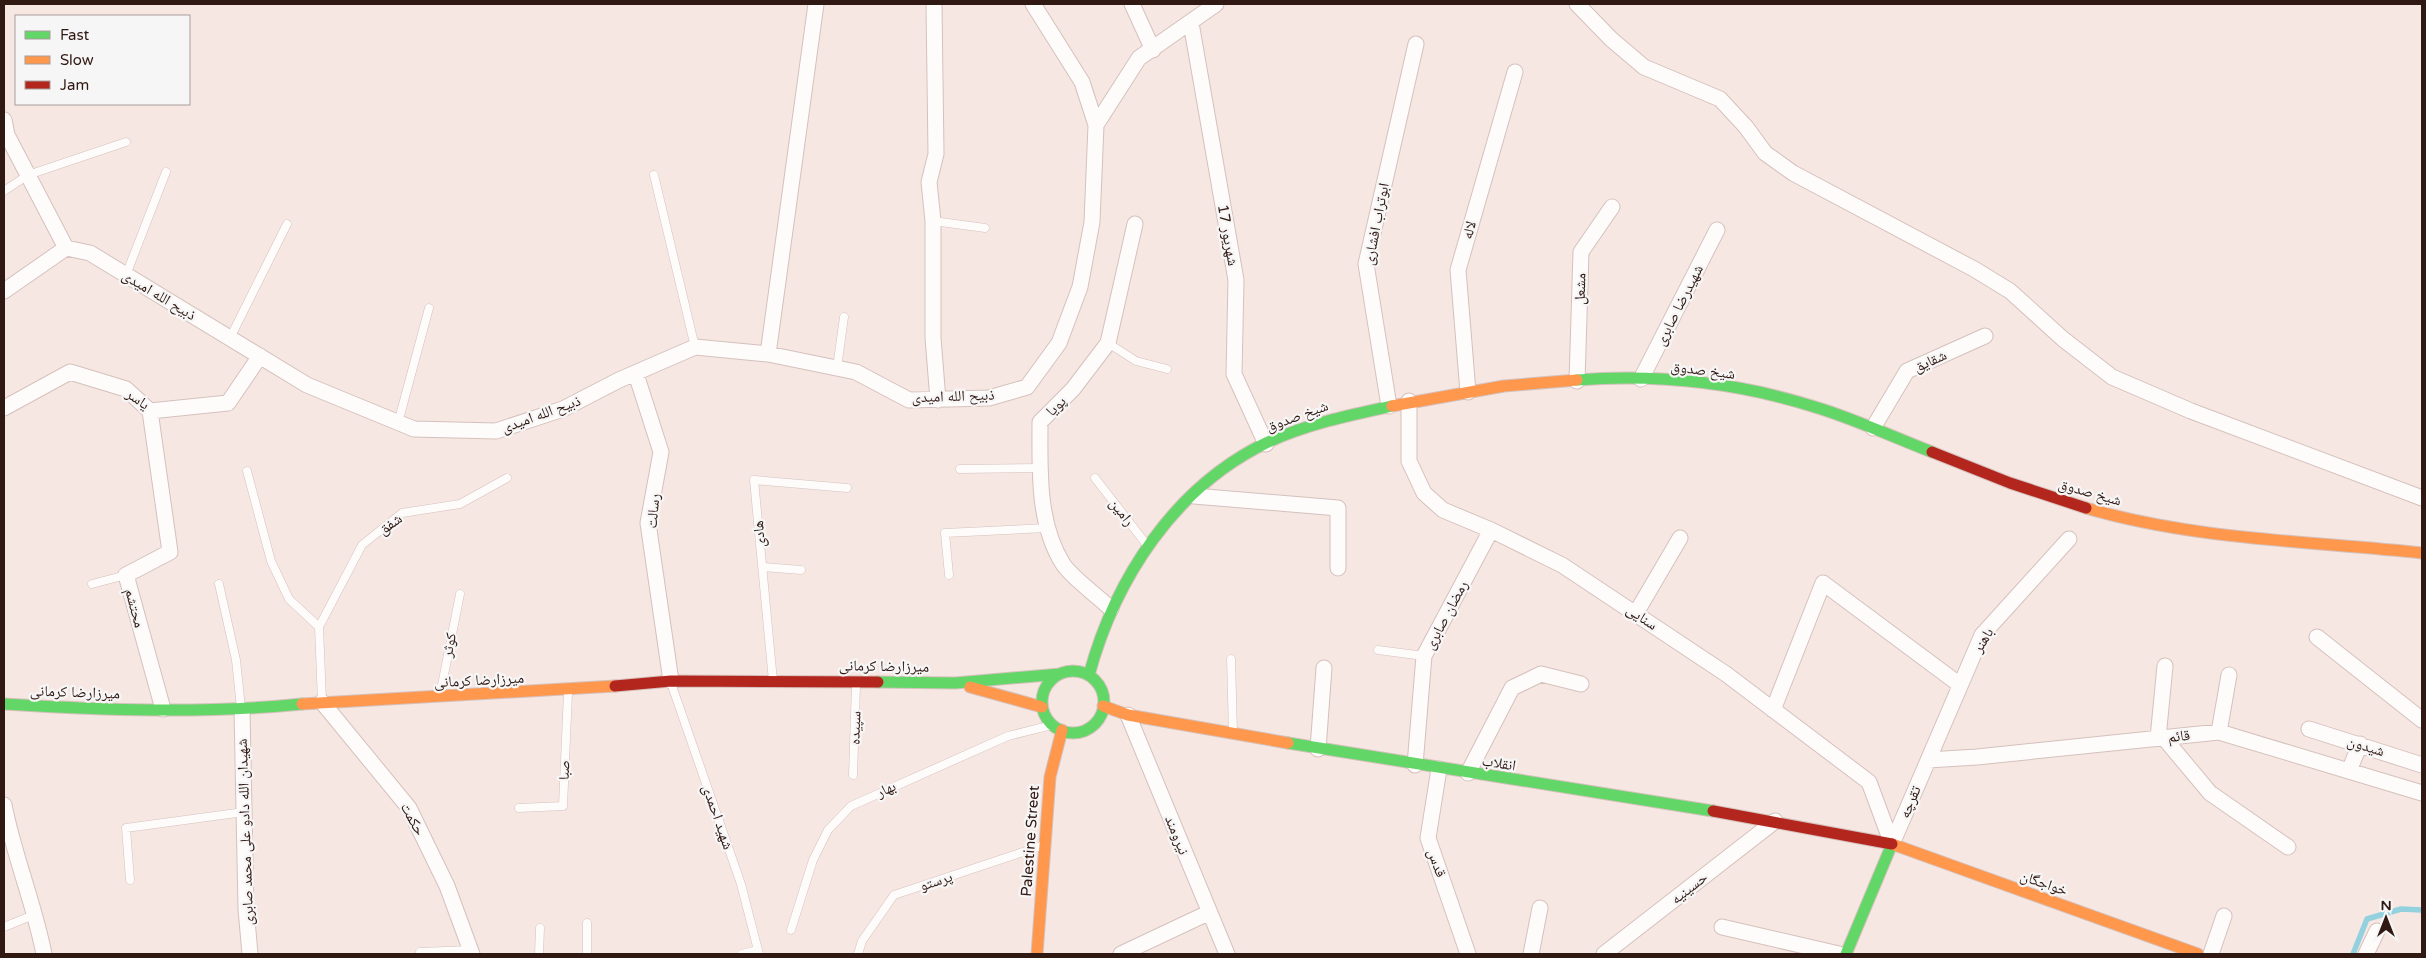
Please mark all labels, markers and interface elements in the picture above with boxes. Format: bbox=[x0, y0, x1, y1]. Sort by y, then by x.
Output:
legend bbox=[15, 15, 190, 105]
text: Fast bbox=[60, 26, 90, 44]
text: Slow bbox=[60, 51, 94, 69]
text: Jam bbox=[60, 76, 89, 94]
street label: ابوتراب افشاری bbox=[1359, 181, 1394, 267]
street label: 17 شهریور bbox=[1214, 203, 1242, 267]
street label: لاله bbox=[1458, 219, 1480, 241]
street label: شهیدرضا صابری bbox=[1651, 261, 1708, 349]
street label: ذبیح الله امیدی bbox=[118, 266, 199, 325]
street label: مشعل bbox=[1570, 273, 1591, 305]
street label: شقایق bbox=[1911, 346, 1950, 377]
street label: شیخ صدوق bbox=[1670, 357, 1736, 384]
street label: یاسر bbox=[122, 384, 154, 414]
street label: ذبیح الله امیدی bbox=[911, 386, 995, 407]
street label: ذبیح الله امیدی bbox=[499, 391, 583, 438]
street label: پویا bbox=[1042, 392, 1070, 420]
street label: شیخ صدوق bbox=[1263, 396, 1331, 436]
street label: شیخ صدوق bbox=[2056, 474, 2124, 511]
street label: رسالت bbox=[643, 493, 664, 529]
street label: رامین bbox=[1105, 494, 1139, 530]
street label: شفق bbox=[374, 509, 406, 540]
street label: هادی bbox=[749, 520, 770, 548]
street label: رمضان صابری bbox=[1420, 577, 1473, 653]
street label: محتشم bbox=[120, 586, 149, 630]
street label: سنایی bbox=[1623, 600, 1661, 635]
street label: باهنر bbox=[1968, 624, 1997, 657]
street label: کوثر bbox=[438, 631, 460, 660]
street label: میرزارضا کرمانی bbox=[839, 656, 929, 677]
street label: میرزارضا کرمانی bbox=[433, 669, 525, 692]
street label: میرزارضا کرمانی bbox=[30, 681, 121, 704]
street label: سپیده bbox=[845, 711, 865, 745]
street label: قائم bbox=[2167, 726, 2191, 747]
street label: شیدون bbox=[2345, 732, 2387, 761]
street label: شهیدان الله دادو علی محمد صابری bbox=[233, 738, 258, 926]
street label: انقلاب bbox=[1481, 751, 1517, 775]
street label: صبا bbox=[555, 760, 573, 780]
street label: بهار bbox=[872, 777, 899, 802]
street label: شهید احمدی bbox=[698, 782, 738, 852]
street label: تقرچه bbox=[1895, 783, 1925, 821]
street label: Palestine Street bbox=[1017, 785, 1043, 897]
street label: حکمت bbox=[397, 799, 430, 839]
street label: نیرومند bbox=[1161, 813, 1193, 857]
street label: قدس bbox=[1423, 847, 1450, 880]
street label: خواجگان bbox=[2018, 866, 2071, 901]
street label: پرستو bbox=[917, 867, 955, 895]
street label: حسینیه bbox=[1667, 868, 1711, 908]
north arrow bbox=[2361, 893, 2411, 943]
text: N bbox=[2380, 897, 2392, 914]

